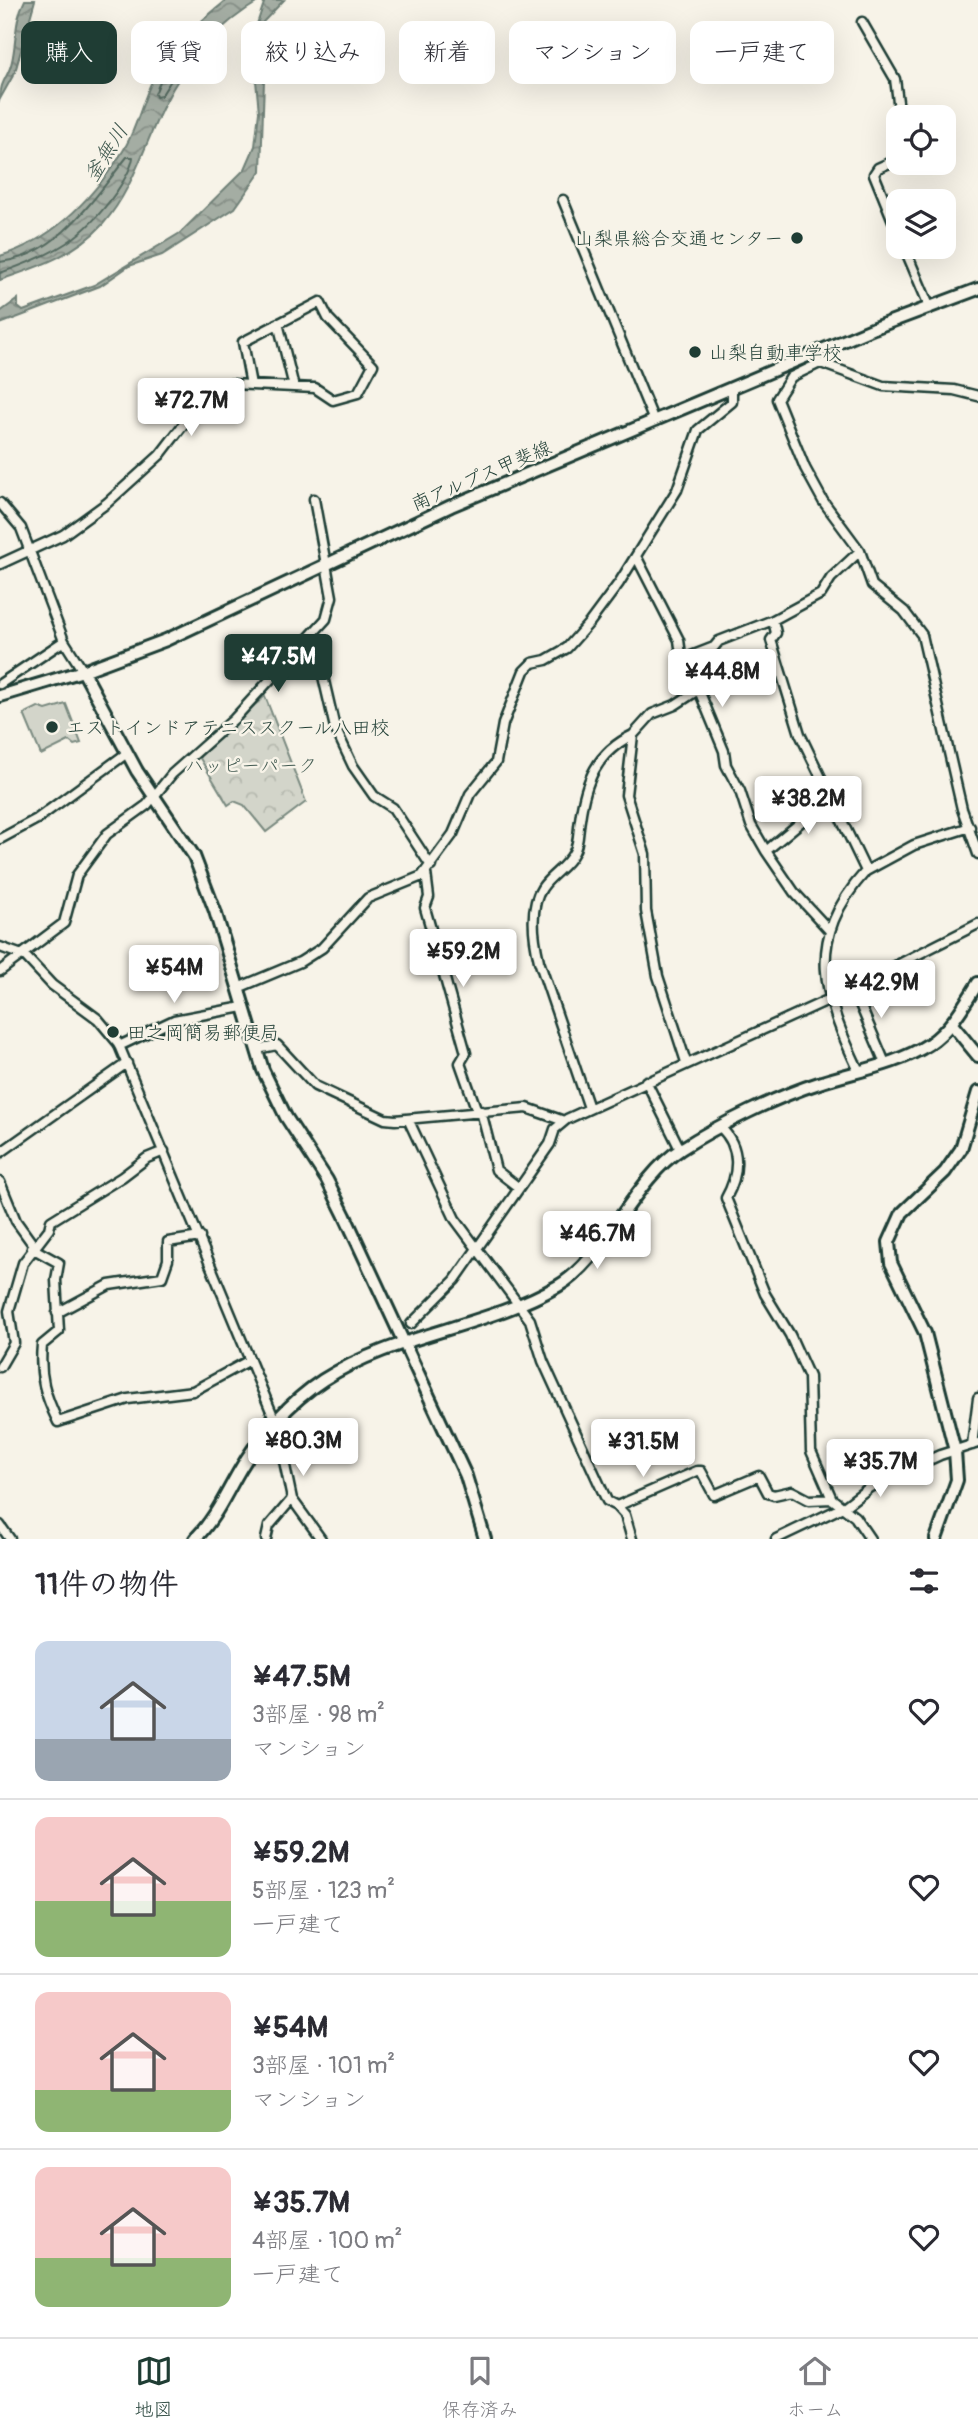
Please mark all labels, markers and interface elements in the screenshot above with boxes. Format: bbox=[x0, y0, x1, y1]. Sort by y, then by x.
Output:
chip: 購入 bbox=[21, 21, 117, 84]
chip: 賃貸 bbox=[131, 21, 227, 84]
chip: 絞り込み bbox=[241, 21, 385, 84]
chip: 新着 bbox=[399, 21, 495, 84]
chip: マンション bbox=[509, 21, 676, 84]
chip: 一戸建て bbox=[690, 21, 834, 84]
map controls bbox=[886, 105, 956, 259]
button: locate bbox=[886, 105, 956, 175]
water label: 釜無川 bbox=[78, 119, 135, 187]
button: layers bbox=[886, 189, 956, 259]
place label: 山梨県総合交通センター bbox=[575, 227, 783, 251]
marker: 山梨県総合交通センター bbox=[789, 230, 805, 246]
place label: 山梨自動車学校 bbox=[709, 341, 842, 365]
marker: 山梨自動車学校 bbox=[687, 344, 703, 360]
pin: ¥72.7M bbox=[134, 378, 248, 438]
text: ¥72.7M bbox=[154, 386, 228, 415]
street label: 南アルプス甲斐線 bbox=[408, 436, 555, 516]
pin: ¥47.5M bbox=[221, 634, 335, 694]
text: ¥47.5M bbox=[240, 642, 316, 671]
pin: ¥44.8M bbox=[665, 650, 779, 709]
text: ¥44.8M bbox=[684, 657, 760, 686]
place label: エストインドアテニススクール八田校 bbox=[66, 716, 390, 740]
marker: エストインドアテニススクール八田校 bbox=[44, 719, 60, 735]
park label: ハッピーパーク bbox=[185, 754, 317, 778]
pin: ¥38.2M bbox=[751, 776, 865, 836]
text: ¥38.2M bbox=[771, 784, 845, 813]
pin: ¥59.2M bbox=[406, 930, 520, 989]
text: ¥59.2M bbox=[426, 937, 500, 966]
pin: ¥54M bbox=[133, 946, 215, 1005]
text: ¥54M bbox=[145, 953, 203, 982]
pin: ¥42.9M bbox=[824, 960, 938, 1020]
text: ¥42.9M bbox=[843, 968, 919, 997]
place label: 田之岡簡易郵便局 bbox=[127, 1021, 279, 1045]
marker: 田之岡簡易郵便局 bbox=[105, 1024, 121, 1040]
pin: ¥46.7M bbox=[540, 1212, 654, 1271]
text: ¥46.7M bbox=[559, 1219, 635, 1248]
pin: ¥80.3M bbox=[246, 1418, 360, 1478]
pin: ¥31.5M bbox=[586, 1420, 700, 1479]
text: ¥80.3M bbox=[264, 1426, 342, 1455]
text: ¥31.5M bbox=[607, 1427, 679, 1456]
pin: ¥35.7M bbox=[823, 1440, 937, 1499]
text: ¥35.7M bbox=[842, 1447, 918, 1476]
icon: filters bbox=[905, 1562, 943, 1600]
text: 11件の物件 bbox=[35, 1566, 178, 1603]
text: ¥47.5M bbox=[252, 1658, 351, 1695]
icon: home bbox=[91, 1669, 175, 1753]
icon: heart bbox=[905, 1692, 943, 1730]
text: 3部屋 · 98 m² bbox=[252, 1700, 385, 1729]
text: マンション bbox=[252, 1734, 366, 1763]
text: ¥59.2M bbox=[252, 1834, 349, 1871]
icon: home bbox=[91, 1845, 175, 1929]
icon: heart bbox=[905, 1868, 943, 1906]
text: 5部屋 · 123 m² bbox=[252, 1876, 395, 1905]
text: 一戸建て bbox=[252, 1910, 344, 1939]
text: ¥54M bbox=[252, 2009, 328, 2046]
icon: home bbox=[91, 2020, 175, 2104]
icon: heart bbox=[905, 2043, 943, 2081]
text: 3部屋 · 101 m² bbox=[252, 2051, 395, 2080]
text: マンション bbox=[252, 2085, 366, 2114]
text: ¥35.7M bbox=[252, 2184, 350, 2221]
icon: home bbox=[91, 2195, 175, 2279]
icon: heart bbox=[905, 2218, 943, 2256]
text: 4部屋 · 100 m² bbox=[252, 2226, 402, 2255]
text: 一戸建て bbox=[252, 2260, 344, 2289]
tab: 地図 bbox=[135, 2352, 173, 2422]
tab: 保存済み bbox=[442, 2352, 518, 2422]
tab: ホーム bbox=[787, 2352, 843, 2422]

